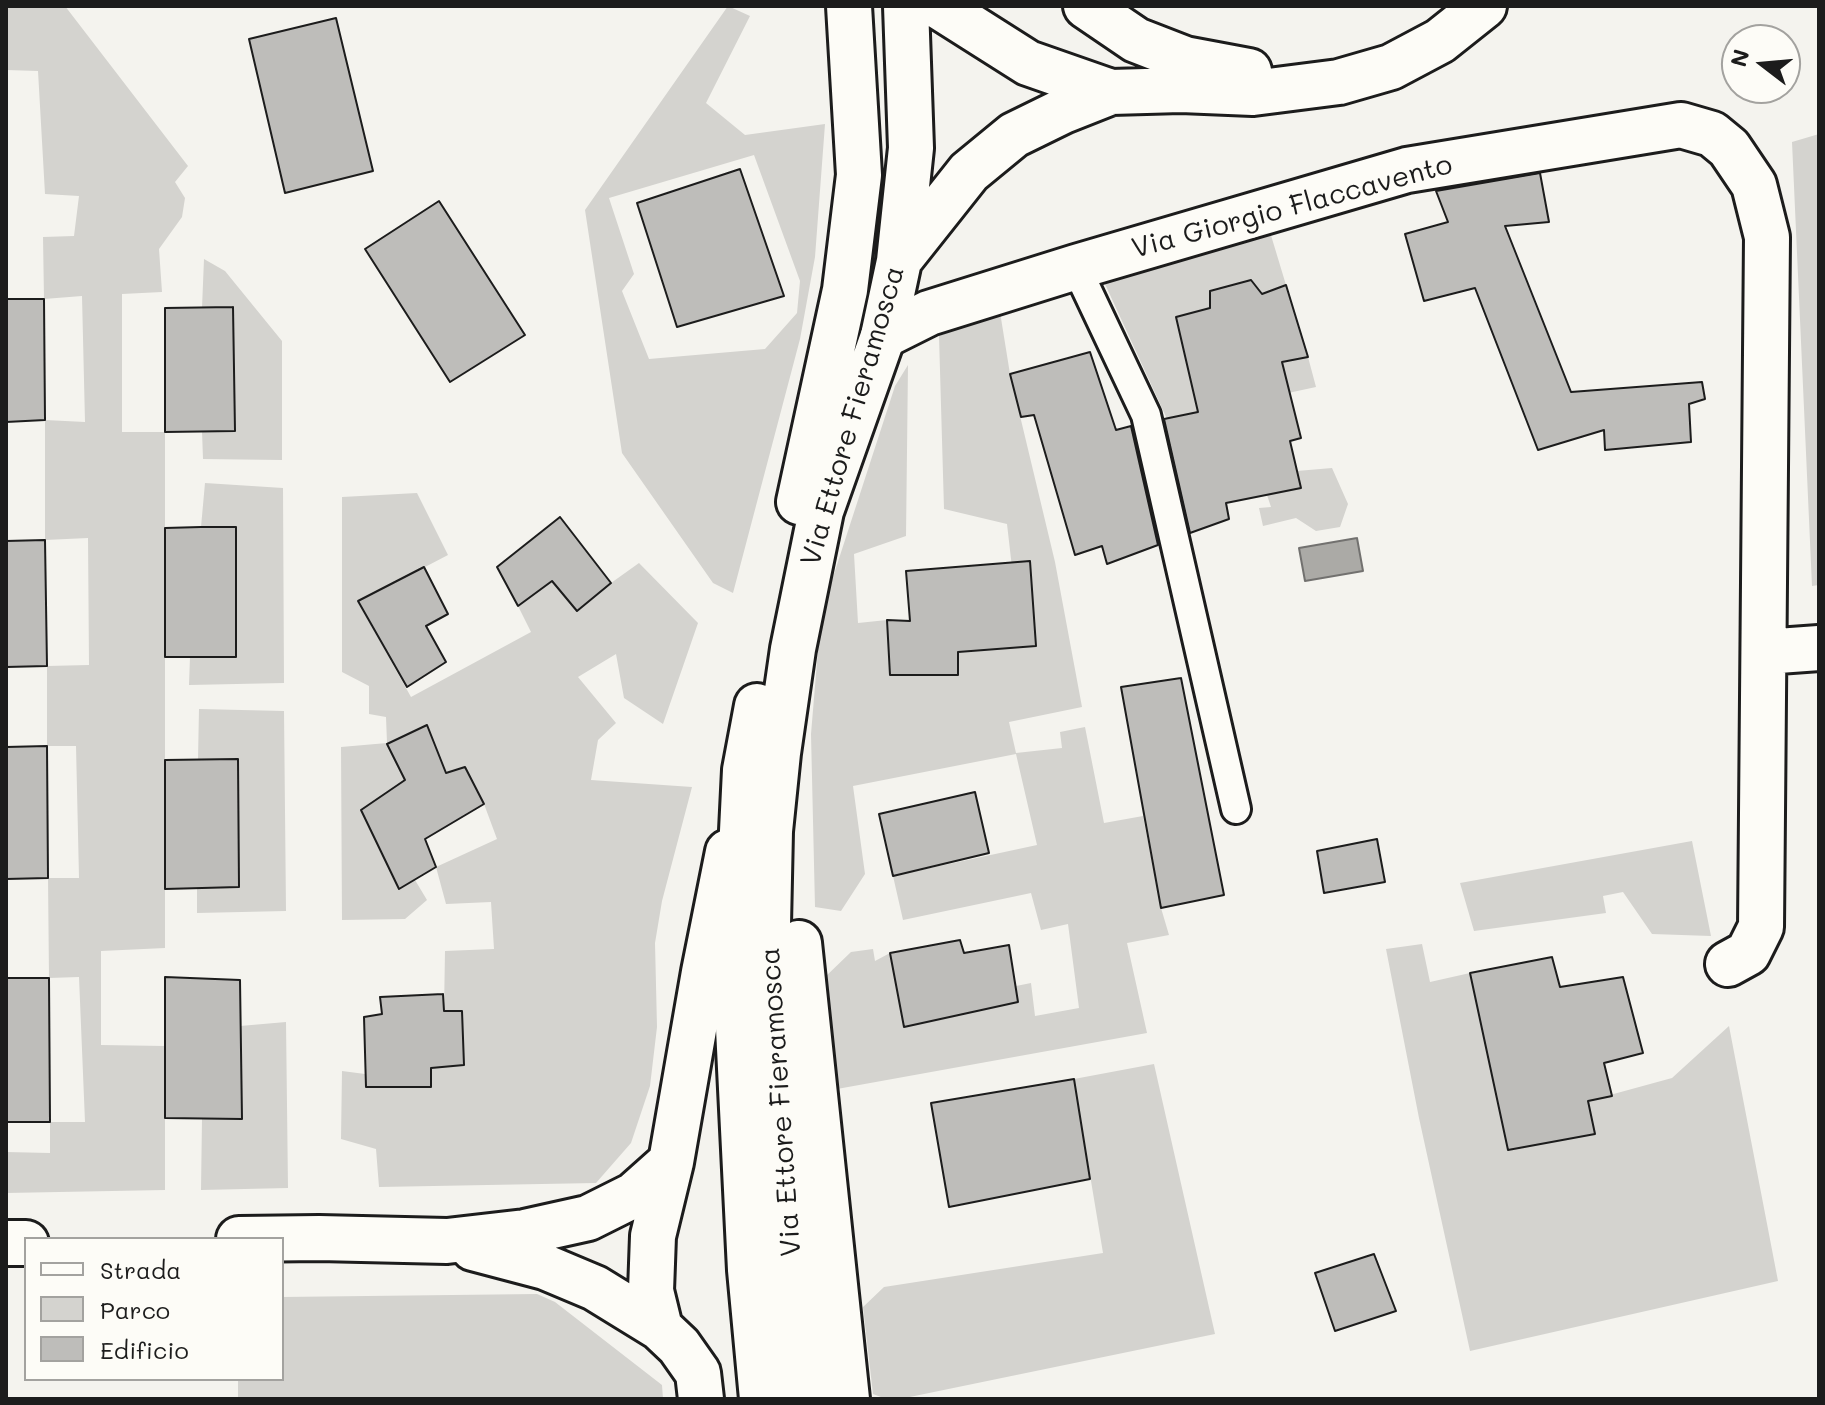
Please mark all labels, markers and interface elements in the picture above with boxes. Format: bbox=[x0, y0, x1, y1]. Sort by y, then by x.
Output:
north arrow bbox=[1721, 24, 1801, 104]
text: N bbox=[1723, 46, 1756, 70]
street label: Via Giorgio Flaccavento bbox=[1128, 148, 1456, 266]
street label: Via Ettore Fieramosca bbox=[794, 262, 912, 570]
street label: Via Ettore Fieramosca bbox=[753, 946, 809, 1258]
legend bbox=[24, 1237, 284, 1381]
text: Strada bbox=[100, 1254, 181, 1285]
text: Parco bbox=[100, 1294, 170, 1325]
text: Edificio bbox=[100, 1334, 189, 1365]

